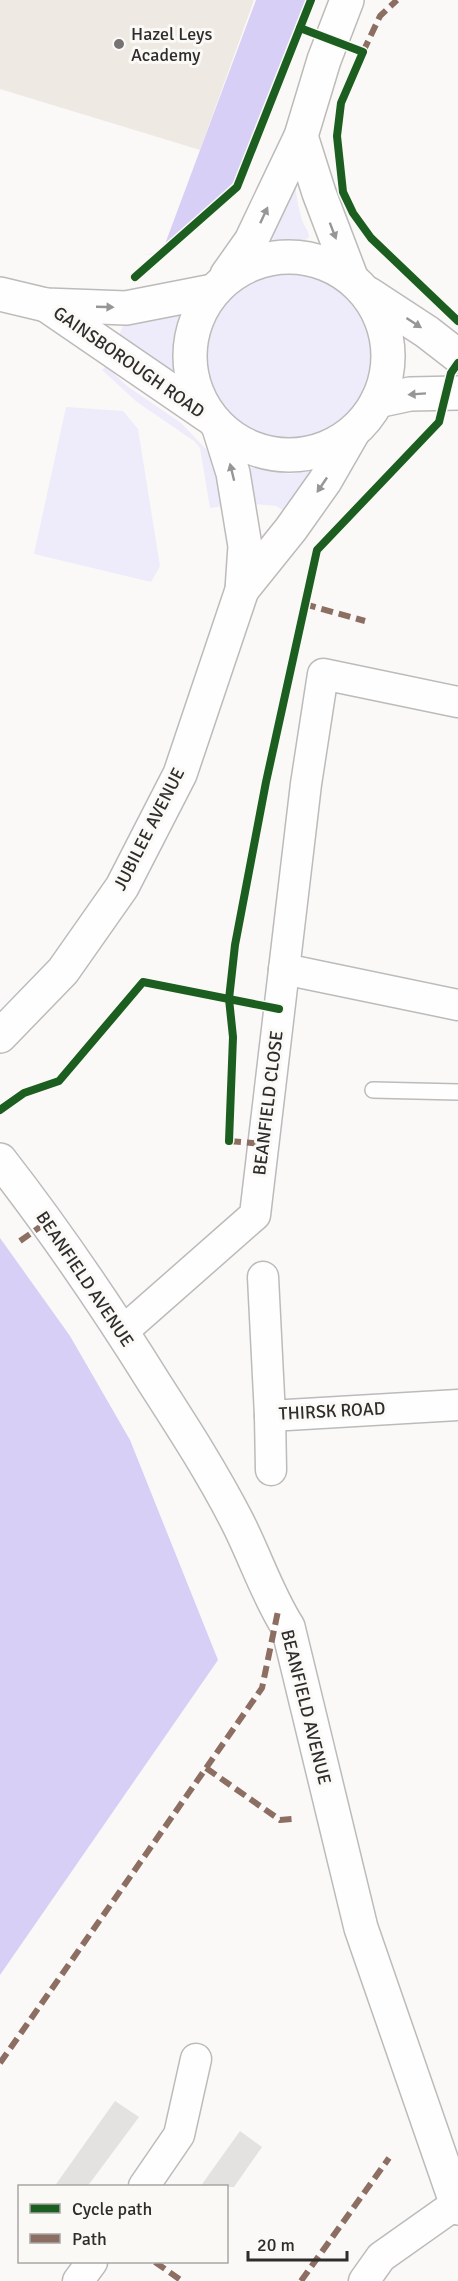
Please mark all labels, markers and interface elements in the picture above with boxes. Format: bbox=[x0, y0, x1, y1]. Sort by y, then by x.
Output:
place label: Hazel Leys Academy bbox=[131, 23, 212, 66]
marker: Hazel Leys Academy bbox=[112, 37, 126, 51]
one-way arrow bbox=[259, 206, 268, 223]
one-way arrow bbox=[329, 222, 338, 240]
street label: GAINSBOROUGH ROAD bbox=[49, 302, 209, 422]
one-way arrow bbox=[95, 303, 114, 312]
one-way arrow bbox=[405, 317, 421, 329]
one-way arrow bbox=[408, 389, 427, 399]
one-way arrow bbox=[227, 463, 237, 481]
one-way arrow bbox=[317, 476, 328, 493]
street label: JUBILEE AVENUE bbox=[109, 764, 189, 894]
street label: BEANFIELD CLOSE bbox=[248, 1029, 288, 1177]
street label: BEANFIELD AVENUE bbox=[31, 1207, 139, 1351]
street label: THIRSK ROAD bbox=[278, 1397, 386, 1425]
street label: BEANFIELD AVENUE bbox=[276, 1627, 336, 1787]
legend bbox=[18, 2185, 228, 2263]
text: Cycle path bbox=[72, 2198, 152, 2220]
scale bar bbox=[248, 2224, 347, 2262]
text: Path bbox=[72, 2228, 107, 2250]
text: 20 m bbox=[257, 2234, 295, 2256]

